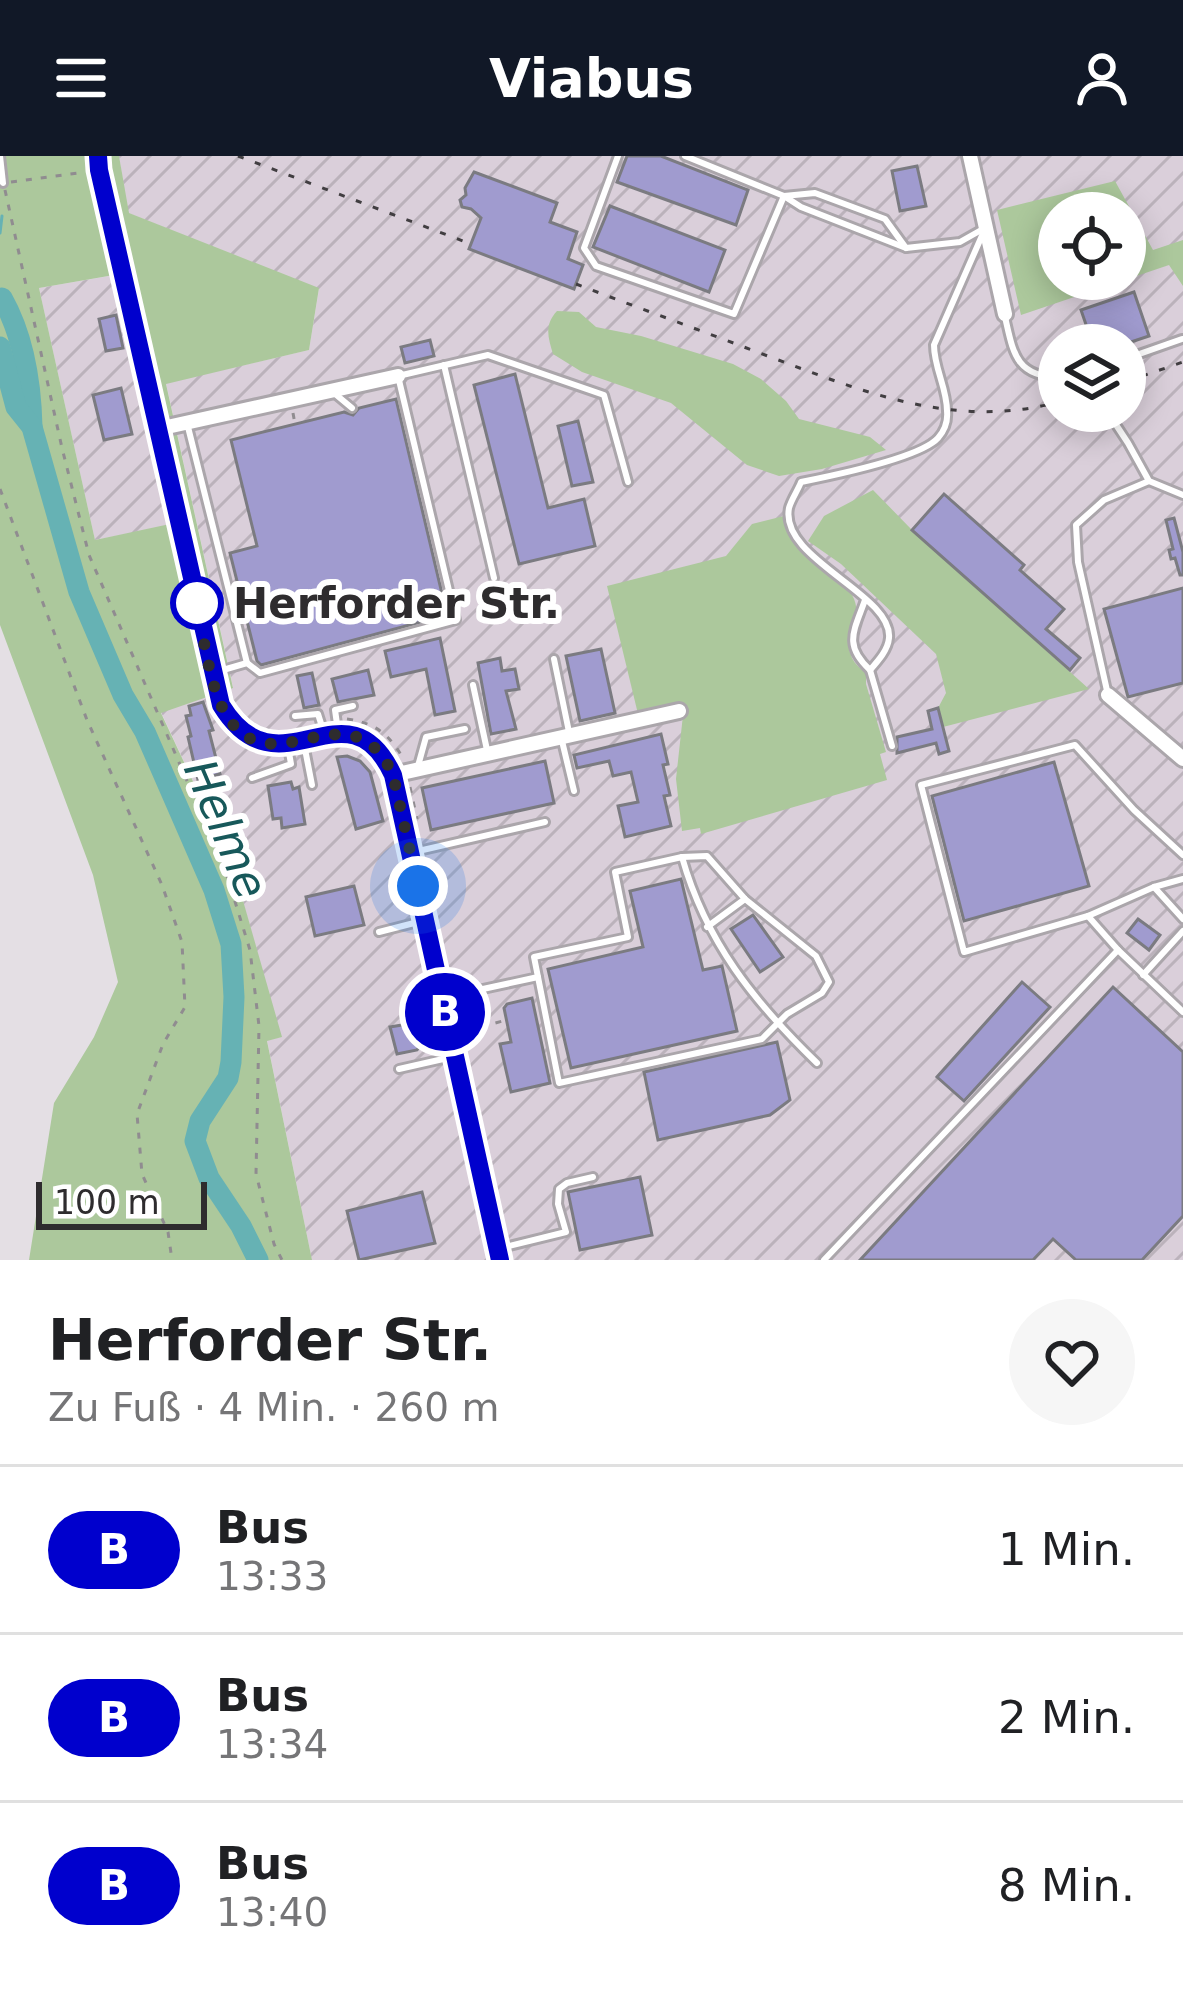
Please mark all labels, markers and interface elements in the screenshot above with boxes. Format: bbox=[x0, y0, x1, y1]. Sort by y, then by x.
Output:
icon: menu bbox=[48, 45, 114, 111]
icon: person bbox=[1069, 45, 1135, 111]
text: Viabus bbox=[489, 47, 694, 110]
map controls bbox=[1038, 192, 1146, 432]
button: locate bbox=[1038, 192, 1146, 300]
button: layers bbox=[1038, 324, 1146, 432]
marker: Herforder Str. bbox=[172, 578, 222, 628]
place label: Herforder Str. bbox=[233, 579, 560, 628]
water label: Helme bbox=[173, 752, 279, 906]
your location bbox=[388, 856, 448, 916]
line badge: B bbox=[406, 973, 484, 1051]
text: B bbox=[429, 987, 461, 1036]
scale bar bbox=[36, 1176, 207, 1229]
text: 100 m bbox=[54, 1183, 160, 1222]
button: heart bbox=[1009, 1299, 1135, 1425]
text: Herforder Str. bbox=[48, 1307, 492, 1373]
text: Zu Fuß · 4 Min. · 260 m bbox=[48, 1385, 499, 1430]
text: Bus bbox=[216, 1501, 309, 1554]
text: 1 Min. bbox=[998, 1523, 1135, 1576]
text: B bbox=[98, 1525, 130, 1574]
text: 13:33 bbox=[216, 1554, 328, 1599]
text: Bus bbox=[216, 1669, 309, 1722]
text: 2 Min. bbox=[998, 1691, 1135, 1744]
text: B bbox=[98, 1693, 130, 1742]
text: 13:34 bbox=[216, 1722, 328, 1767]
text: Bus bbox=[216, 1837, 309, 1890]
text: 8 Min. bbox=[998, 1859, 1135, 1912]
text: B bbox=[98, 1861, 130, 1910]
text: 13:40 bbox=[216, 1890, 328, 1935]

